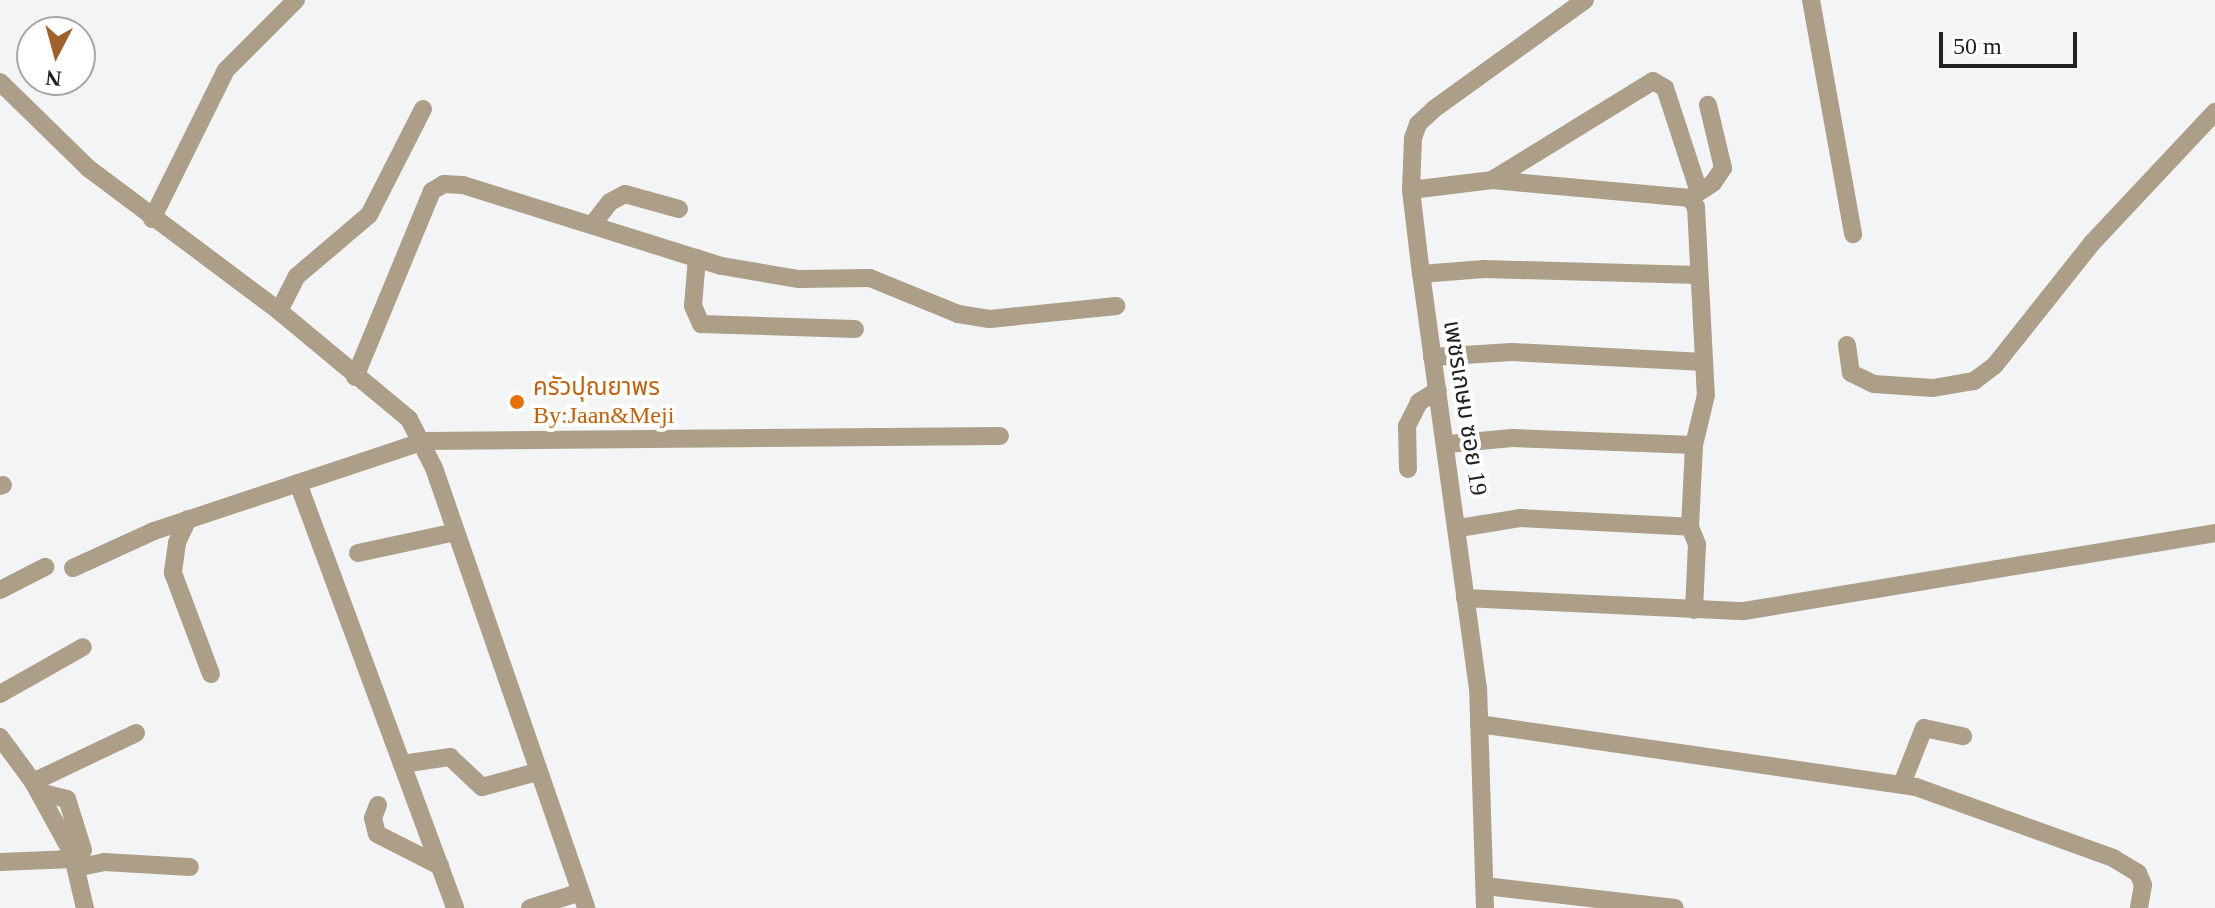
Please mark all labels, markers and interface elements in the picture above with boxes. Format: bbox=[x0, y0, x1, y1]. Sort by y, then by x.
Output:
north arrow bbox=[16, 16, 96, 96]
scale bar bbox=[1943, 16, 2081, 66]
text: 50 m bbox=[1953, 33, 2002, 59]
text: N bbox=[44, 65, 63, 92]
street label: เพชรเกษม ซอย 19 bbox=[1437, 318, 1493, 498]
place label: ครัวปุณยาพร By:Jaan&Meji bbox=[533, 374, 674, 430]
marker: ครัวปุณยาพร By:Jaan&Meji bbox=[508, 393, 526, 411]

